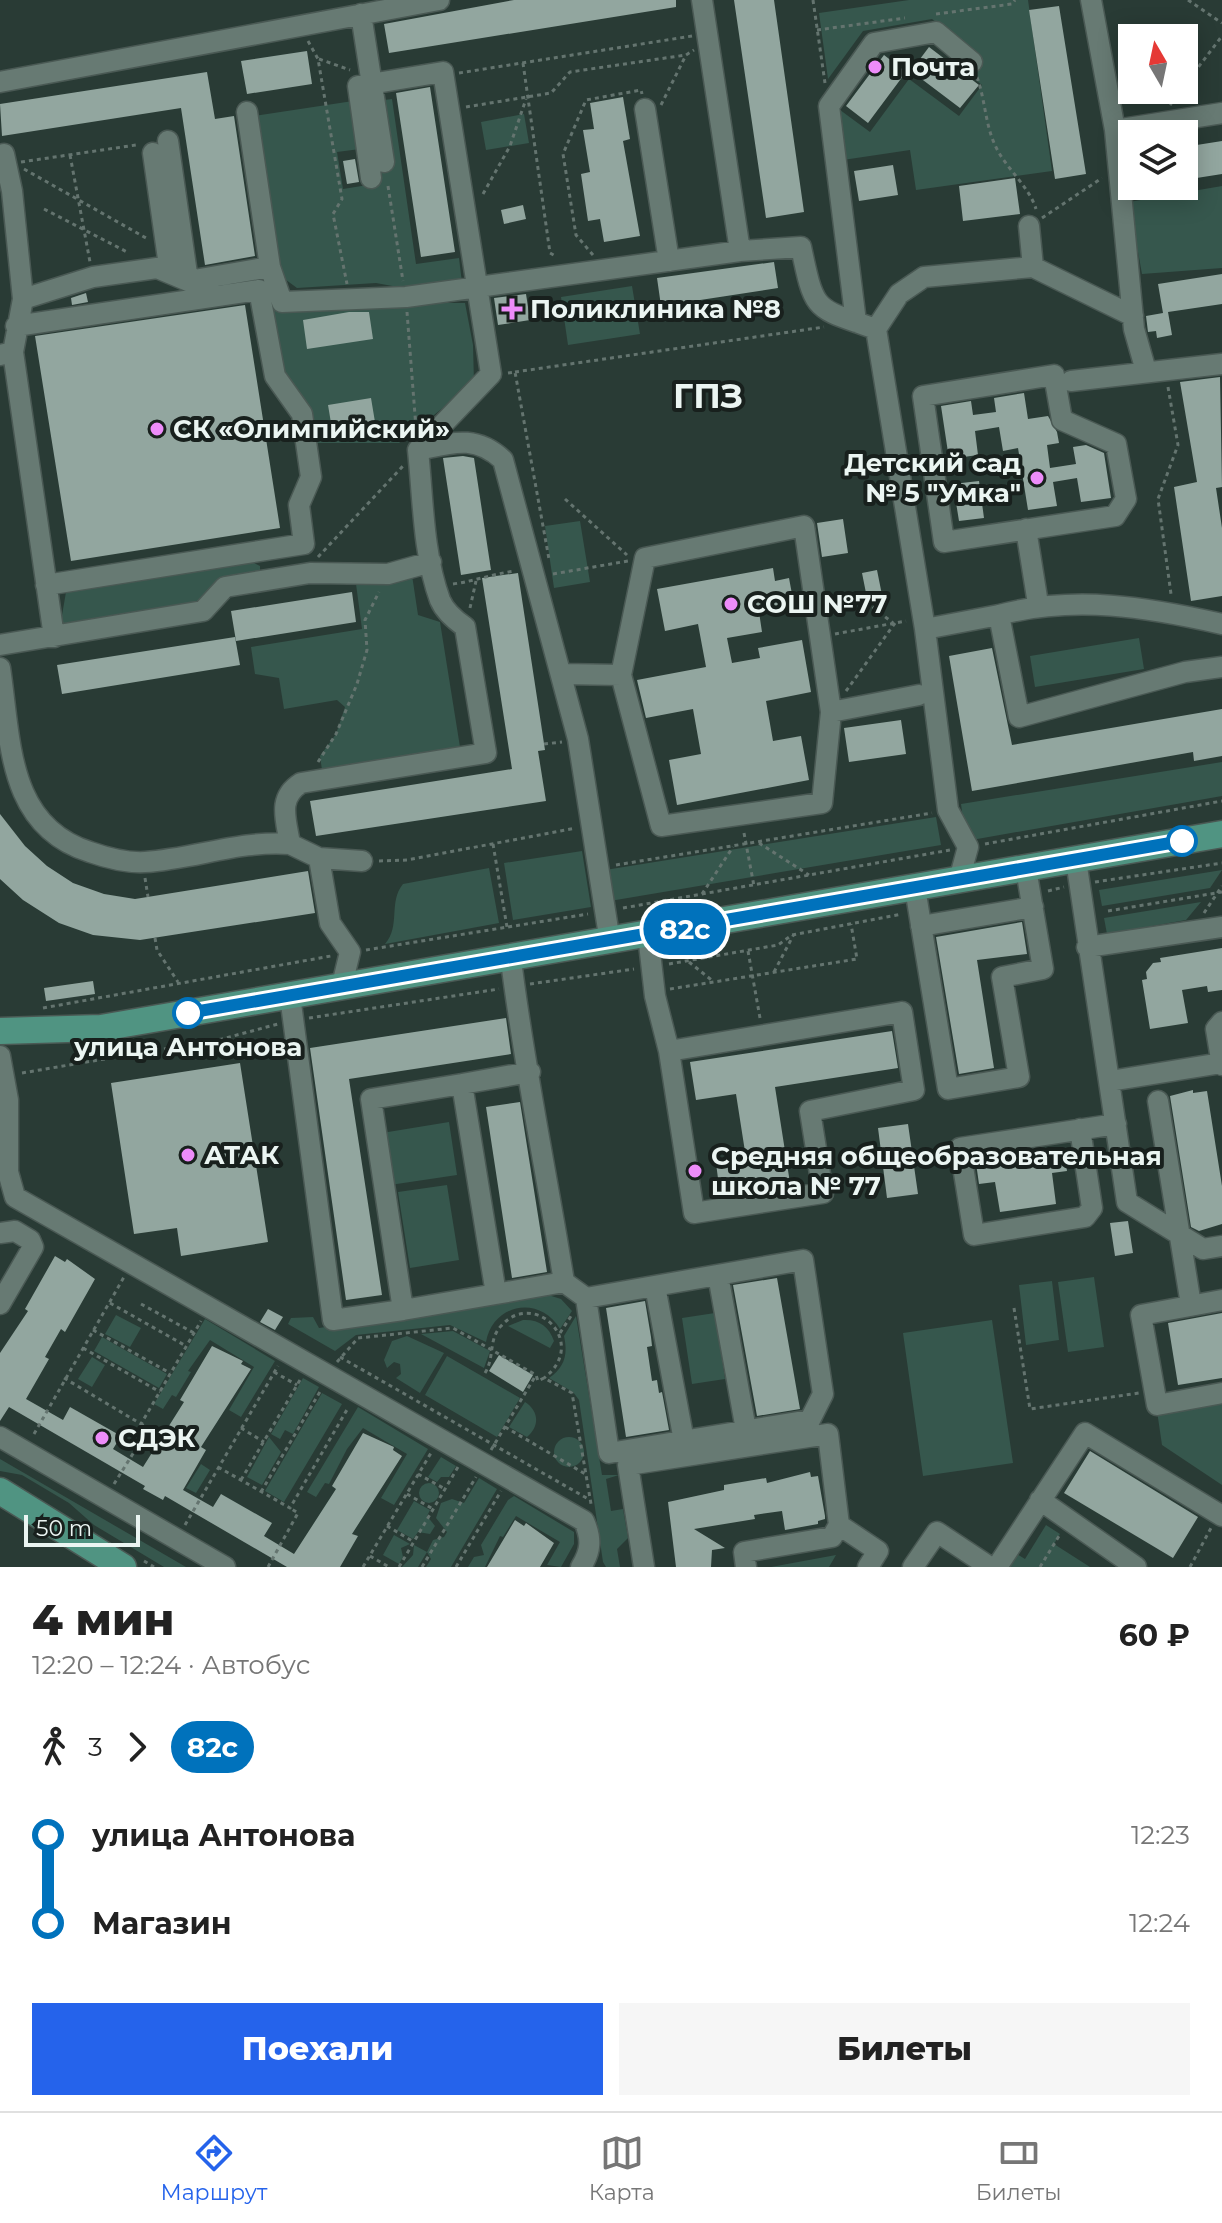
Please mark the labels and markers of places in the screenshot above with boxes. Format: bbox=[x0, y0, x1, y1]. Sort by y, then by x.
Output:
place label: Почта bbox=[891, 51, 975, 83]
marker: Почта bbox=[866, 58, 884, 76]
place label: Поликлиника №8 bbox=[530, 293, 781, 325]
marker: Поликлиника №8 bbox=[501, 298, 523, 320]
place label: СК «Олимпийский» bbox=[173, 413, 450, 445]
marker: СК «Олимпийский» bbox=[148, 420, 166, 438]
place label: Детский сад № 5 "Умка" bbox=[844, 447, 1021, 509]
marker: Детский сад № 5 "Умка" bbox=[1028, 469, 1046, 487]
place label: СОШ №77 bbox=[747, 588, 887, 620]
marker: СОШ №77 bbox=[722, 595, 740, 613]
unlabelled marker bbox=[1167, 826, 1197, 856]
marker: улица Антонова bbox=[173, 998, 203, 1028]
place label: улица Антонова bbox=[73, 1031, 302, 1063]
place label: АТАК bbox=[204, 1139, 279, 1171]
place label: Средняя общеобразовательная школа № 77 bbox=[711, 1140, 1162, 1202]
marker: АТАК bbox=[179, 1146, 197, 1164]
marker: Средняя общеобразовательная школа № 77 bbox=[686, 1162, 704, 1180]
place label: СДЭК bbox=[118, 1422, 196, 1454]
marker: СДЭК bbox=[93, 1429, 111, 1447]

